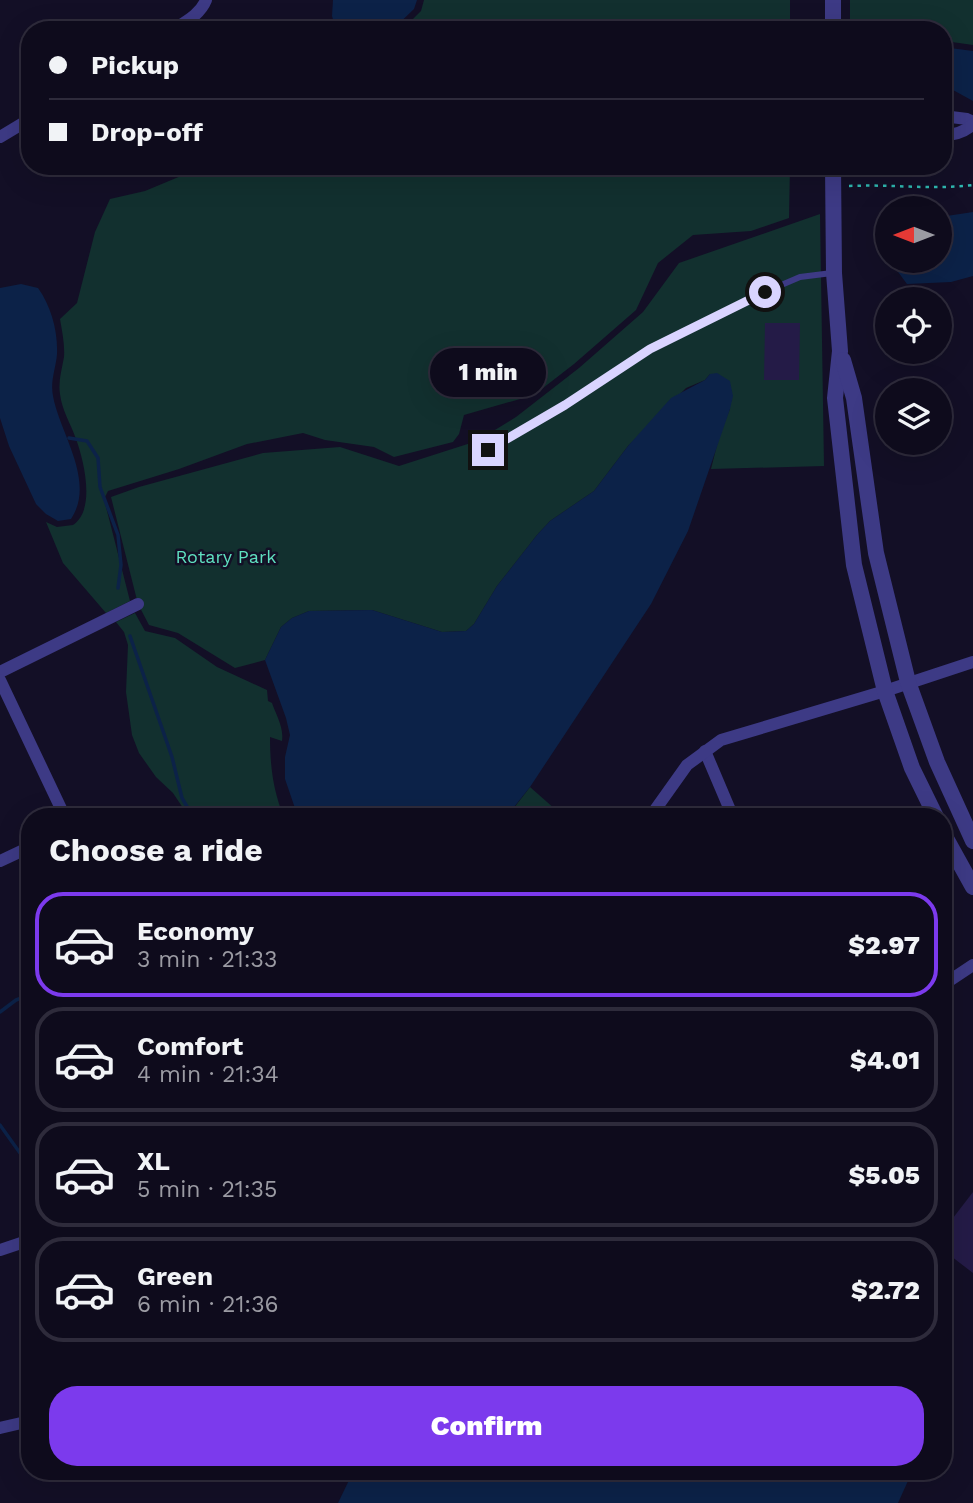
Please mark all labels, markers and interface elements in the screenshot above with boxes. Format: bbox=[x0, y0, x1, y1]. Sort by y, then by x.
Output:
text: Pickup bbox=[91, 50, 179, 80]
text: Drop-off bbox=[91, 117, 203, 147]
north arrow bbox=[875, 196, 952, 273]
map controls bbox=[875, 196, 952, 455]
route start bbox=[749, 276, 781, 308]
button: locate bbox=[875, 287, 952, 364]
callout: 1 min bbox=[430, 349, 546, 398]
text: 1 min bbox=[458, 359, 518, 386]
button: layers bbox=[875, 378, 952, 455]
route end bbox=[472, 434, 504, 466]
park label: Rotary Park bbox=[175, 546, 277, 567]
text: Choose a ride bbox=[49, 831, 263, 869]
icon: car bbox=[53, 913, 116, 976]
text: Economy bbox=[137, 916, 254, 946]
text: $2.97 bbox=[848, 930, 920, 960]
text: 3 min · 21:33 bbox=[137, 946, 277, 973]
icon: car bbox=[53, 1028, 116, 1091]
text: Comfort bbox=[137, 1031, 243, 1061]
text: $4.01 bbox=[850, 1045, 920, 1075]
text: 4 min · 21:34 bbox=[137, 1061, 279, 1088]
icon: car bbox=[53, 1143, 116, 1206]
text: XL bbox=[137, 1146, 170, 1176]
text: $5.05 bbox=[848, 1160, 920, 1190]
text: 5 min · 21:35 bbox=[137, 1176, 277, 1203]
icon: car bbox=[53, 1258, 116, 1321]
text: Green bbox=[137, 1261, 213, 1291]
text: $2.72 bbox=[851, 1275, 920, 1305]
text: 6 min · 21:36 bbox=[137, 1291, 279, 1318]
button: Confirm bbox=[49, 1386, 924, 1466]

